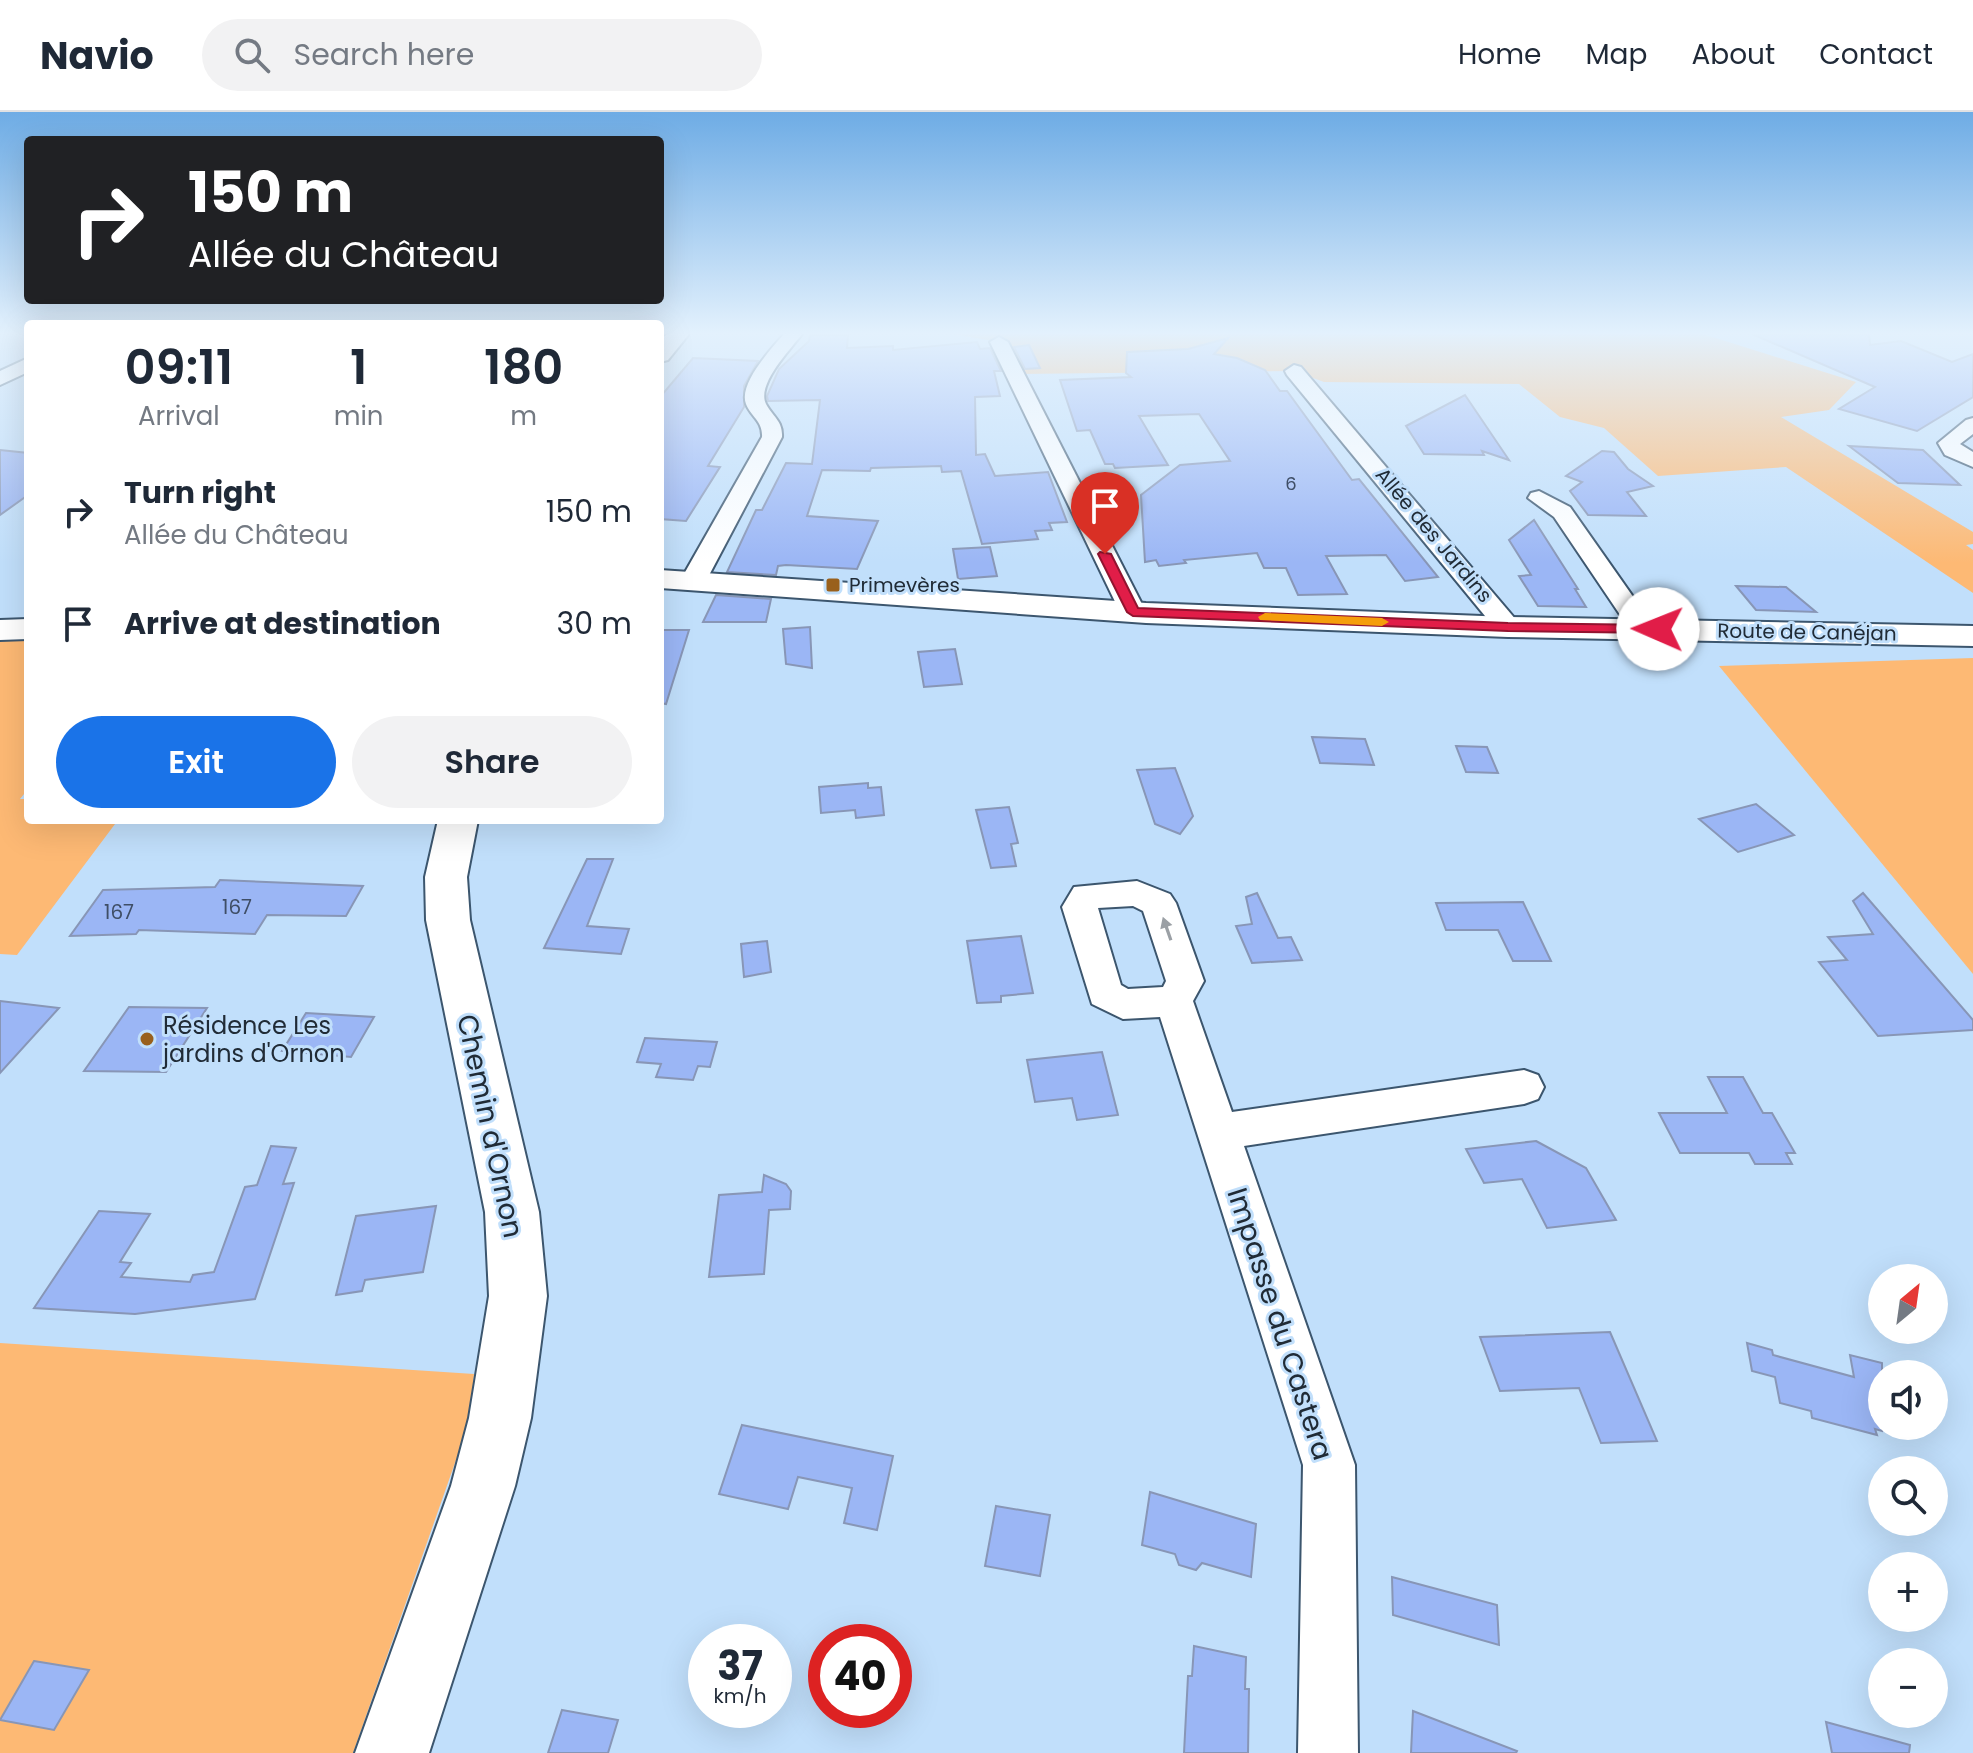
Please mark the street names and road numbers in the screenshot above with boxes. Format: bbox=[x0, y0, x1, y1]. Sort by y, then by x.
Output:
street label: Allée des Jardins bbox=[1369, 461, 1499, 609]
street label: Route de Canéjan bbox=[1717, 616, 1897, 648]
street label: Chemin d'Ornon bbox=[447, 1011, 533, 1241]
street label: Impasse du Castera bbox=[1218, 1183, 1342, 1465]

